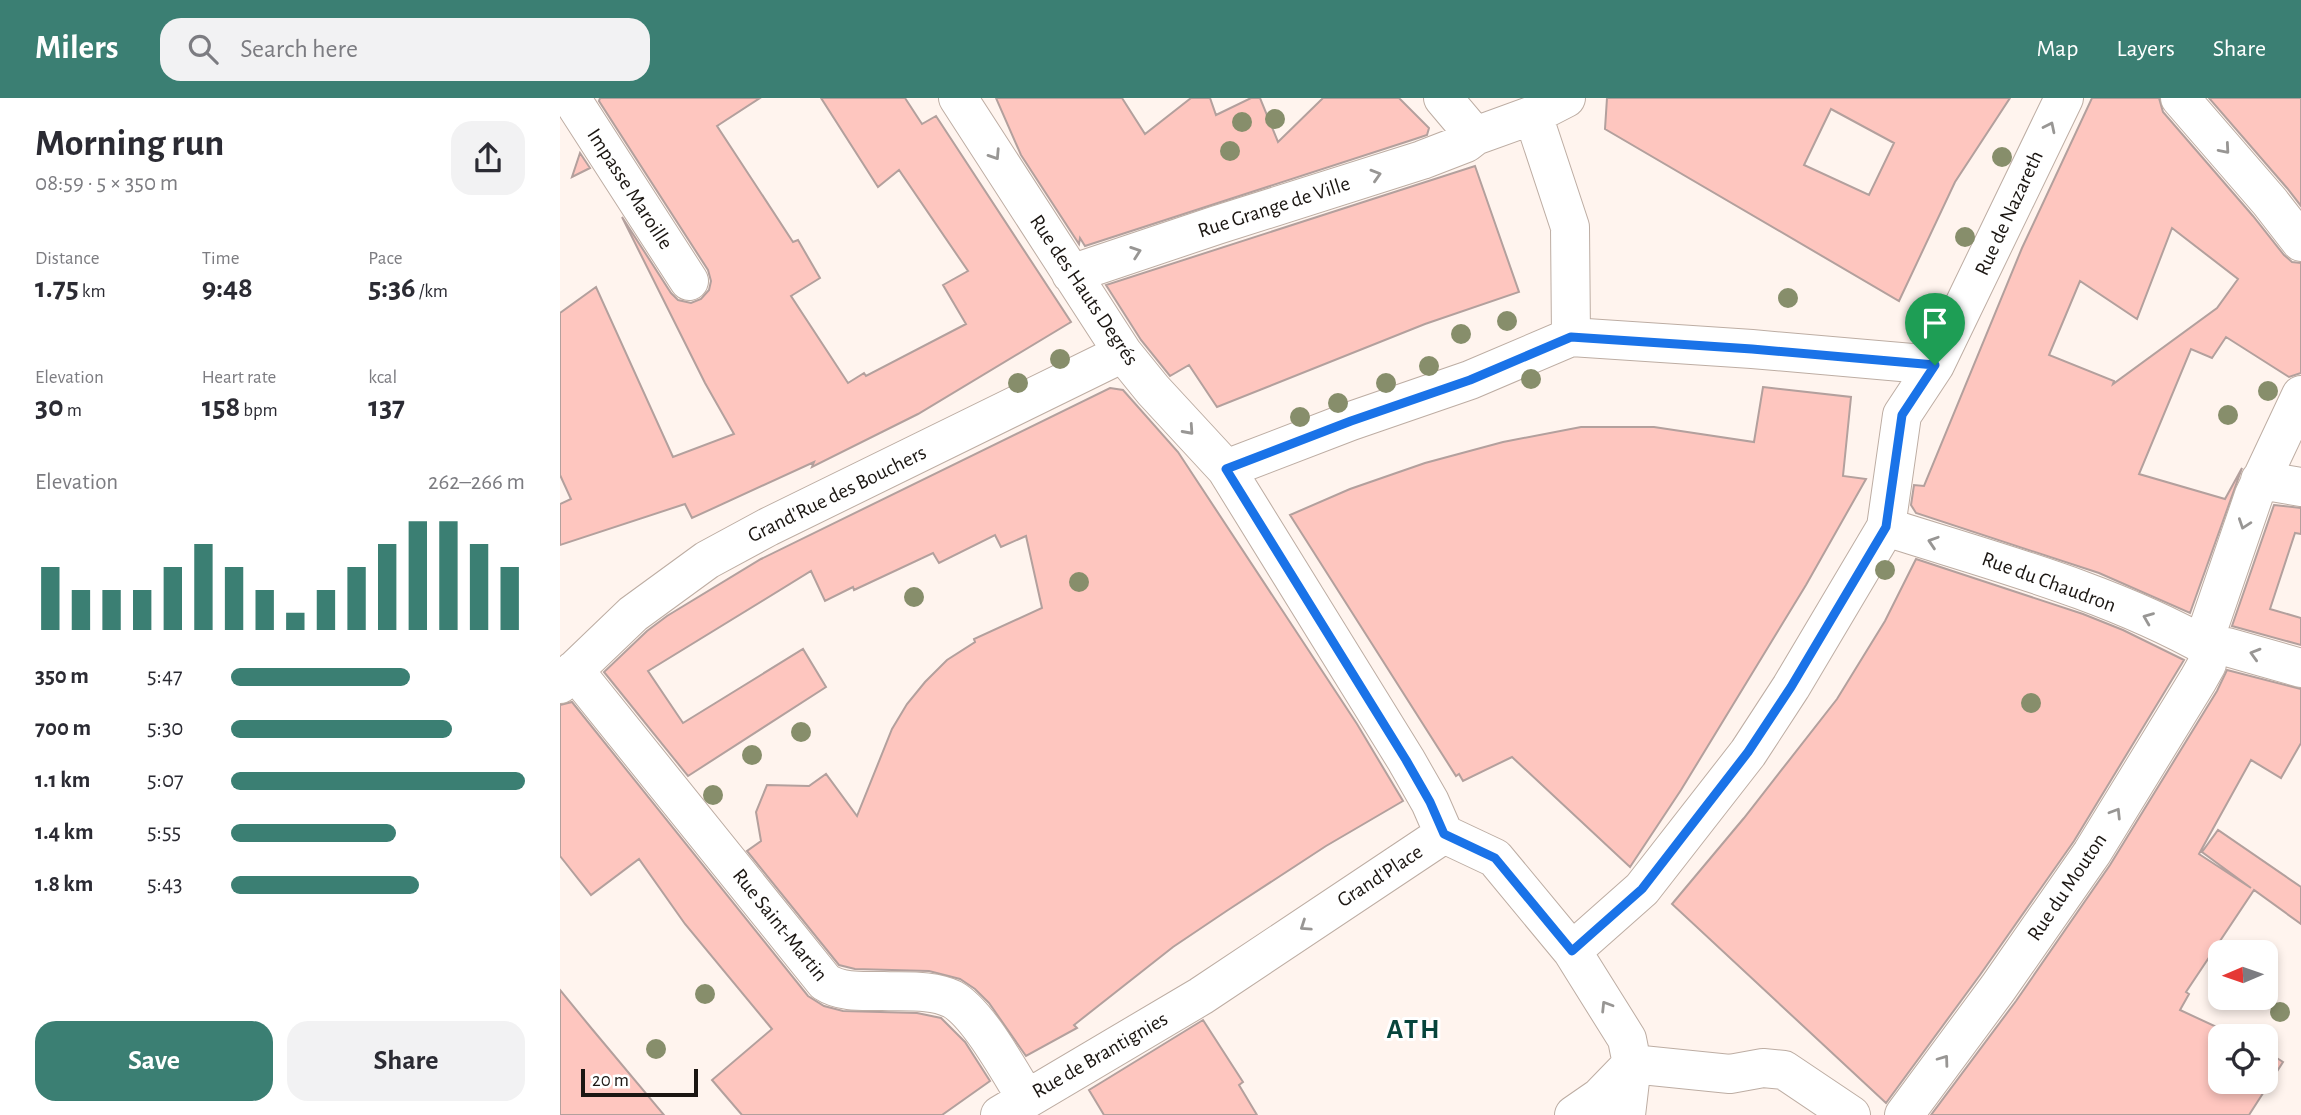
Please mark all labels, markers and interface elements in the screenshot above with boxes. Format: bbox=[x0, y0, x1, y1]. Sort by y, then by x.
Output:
search box bbox=[160, 18, 650, 81]
icon: search bbox=[184, 30, 222, 68]
text: Milers bbox=[35, 32, 118, 65]
text: Search here bbox=[240, 36, 358, 62]
text: Map bbox=[2036, 37, 2078, 61]
text: Layers bbox=[2116, 37, 2175, 61]
text: Share bbox=[2213, 37, 2266, 61]
button: share bbox=[451, 121, 525, 195]
one-way arrow bbox=[2042, 122, 2056, 134]
text: Morning run bbox=[35, 125, 224, 163]
street label: Impasse Maroille bbox=[583, 125, 677, 253]
one-way arrow bbox=[2217, 141, 2229, 154]
street label: Rue de Nazareth bbox=[1971, 147, 2047, 279]
one-way arrow bbox=[986, 148, 999, 161]
one-way arrow bbox=[1369, 169, 1381, 183]
text: 08:59 · 5 × 350 m bbox=[35, 172, 178, 195]
street label: Rue Grange de Ville bbox=[1195, 173, 1353, 241]
street label: Rue des Hauts Degrés bbox=[1026, 211, 1142, 369]
one-way arrow bbox=[1129, 246, 1141, 260]
text: Distance bbox=[35, 249, 99, 268]
text: Time bbox=[202, 249, 240, 268]
text: Pace bbox=[368, 249, 403, 268]
text: 1.75 bbox=[35, 273, 79, 303]
text: 9:48 bbox=[202, 273, 253, 303]
text: 5:36 bbox=[368, 273, 416, 303]
text: km bbox=[79, 282, 106, 301]
text: /km bbox=[416, 282, 448, 301]
pin bbox=[1905, 293, 1965, 365]
icon: arrive bbox=[1916, 304, 1954, 342]
text: Elevation bbox=[35, 368, 104, 387]
text: Heart rate bbox=[202, 368, 276, 387]
text: kcal bbox=[368, 368, 397, 387]
text: 30 bbox=[35, 392, 64, 422]
text: 158 bbox=[202, 392, 240, 422]
text: 137 bbox=[368, 392, 405, 422]
text: m bbox=[64, 401, 82, 420]
text: bpm bbox=[240, 401, 278, 420]
one-way arrow bbox=[1181, 422, 1193, 435]
street label: Grand'Rue des Bouchers bbox=[744, 442, 930, 546]
text: Elevation bbox=[35, 471, 118, 494]
text: 262–266 m bbox=[428, 471, 525, 494]
one-way arrow bbox=[2238, 518, 2252, 530]
one-way arrow bbox=[1928, 536, 1940, 551]
street label: Rue du Chaudron bbox=[1979, 548, 2119, 616]
one-way arrow bbox=[2142, 613, 2154, 627]
one-way arrow bbox=[2250, 648, 2262, 663]
text: 350 m bbox=[35, 665, 89, 688]
text: 5:47 bbox=[147, 665, 183, 688]
text: 700 m bbox=[35, 717, 91, 740]
text: 5:30 bbox=[147, 717, 184, 740]
text: 1.1 km bbox=[35, 769, 90, 792]
text: 5:07 bbox=[147, 769, 184, 792]
one-way arrow bbox=[2108, 808, 2121, 821]
text: 1.4 km bbox=[35, 821, 94, 844]
text: 5:55 bbox=[147, 821, 181, 844]
street label: Rue du Mouton bbox=[2023, 829, 2111, 945]
street label: Grand'Place bbox=[1334, 841, 1426, 911]
street label: Rue Saint-Martin bbox=[729, 865, 831, 985]
text: 1.8 km bbox=[35, 873, 93, 896]
text: 5:43 bbox=[147, 873, 182, 896]
one-way arrow bbox=[1300, 917, 1313, 930]
north arrow bbox=[2208, 940, 2278, 1010]
map controls bbox=[2208, 940, 2278, 1094]
one-way arrow bbox=[1601, 1001, 1614, 1014]
street label: Rue de Brantignies bbox=[1029, 1008, 1171, 1102]
district label: ATH bbox=[1387, 1016, 1441, 1044]
button: Save bbox=[35, 1021, 273, 1101]
button: Share bbox=[287, 1021, 525, 1101]
button: locate bbox=[2208, 1024, 2278, 1094]
one-way arrow bbox=[1936, 1055, 1949, 1068]
scale bar bbox=[581, 1066, 698, 1098]
text: 20 m bbox=[592, 1071, 629, 1090]

